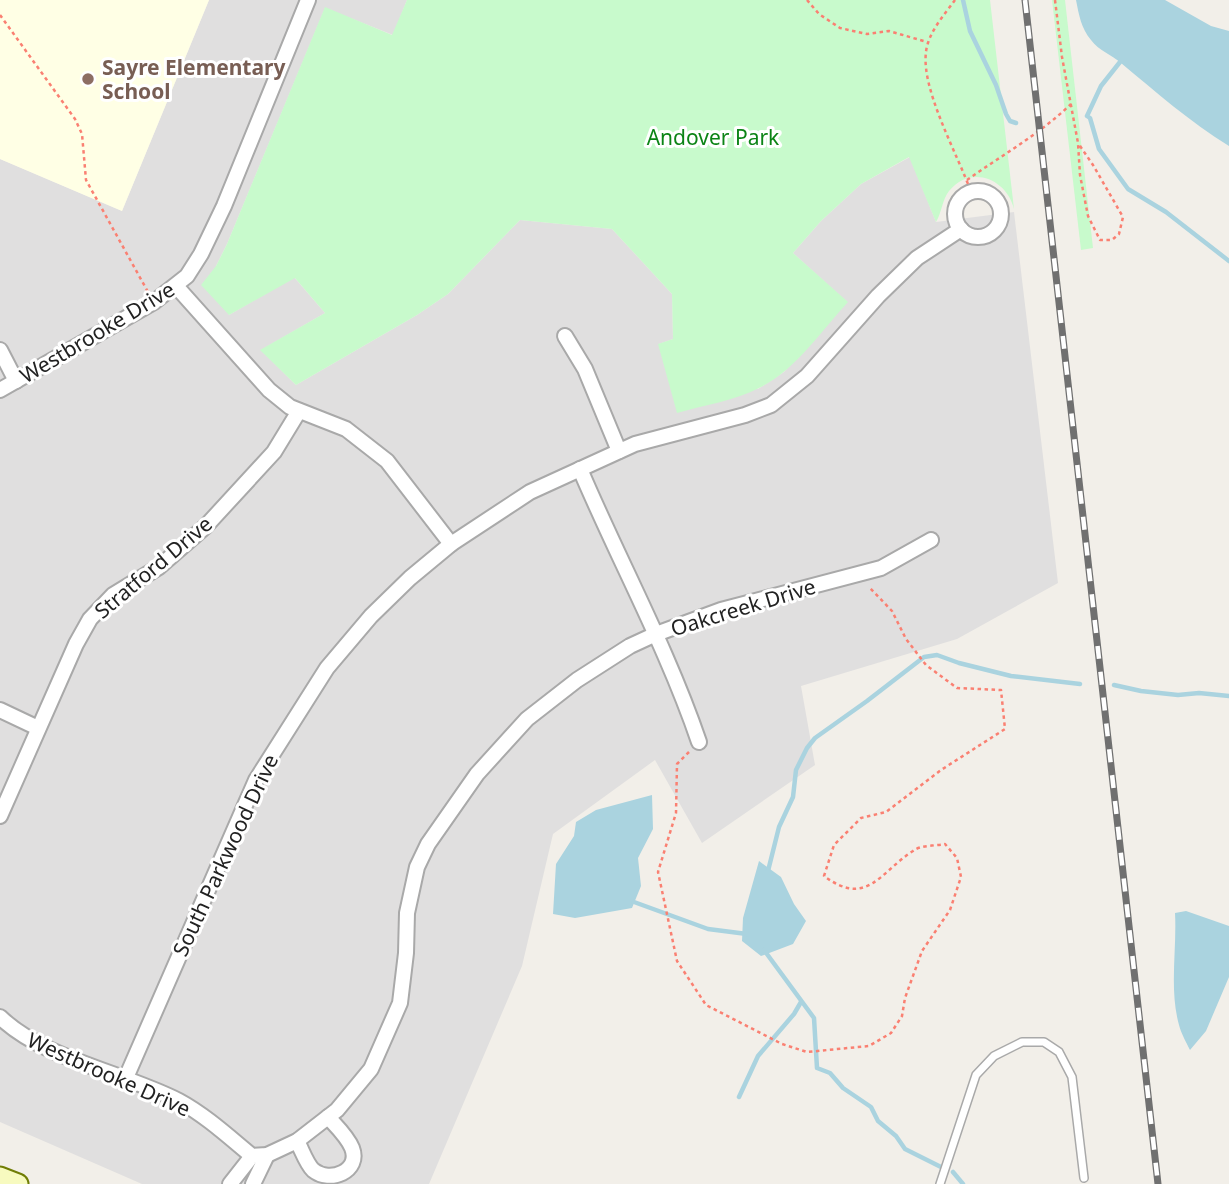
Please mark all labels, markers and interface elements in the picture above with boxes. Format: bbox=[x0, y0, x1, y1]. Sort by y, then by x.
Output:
place label: Sayre Elementary School bbox=[102, 53, 285, 105]
marker: Sayre Elementary School bbox=[80, 71, 96, 87]
park label: Andover Park bbox=[647, 123, 780, 151]
street label: Westbrooke Drive bbox=[15, 275, 179, 389]
street label: Stratford Drive bbox=[88, 510, 218, 624]
street label: Oakcreek Drive bbox=[667, 572, 819, 642]
street label: South Parkwood Drive bbox=[166, 749, 284, 961]
street label: Westbrooke Drive bbox=[23, 1025, 195, 1123]

